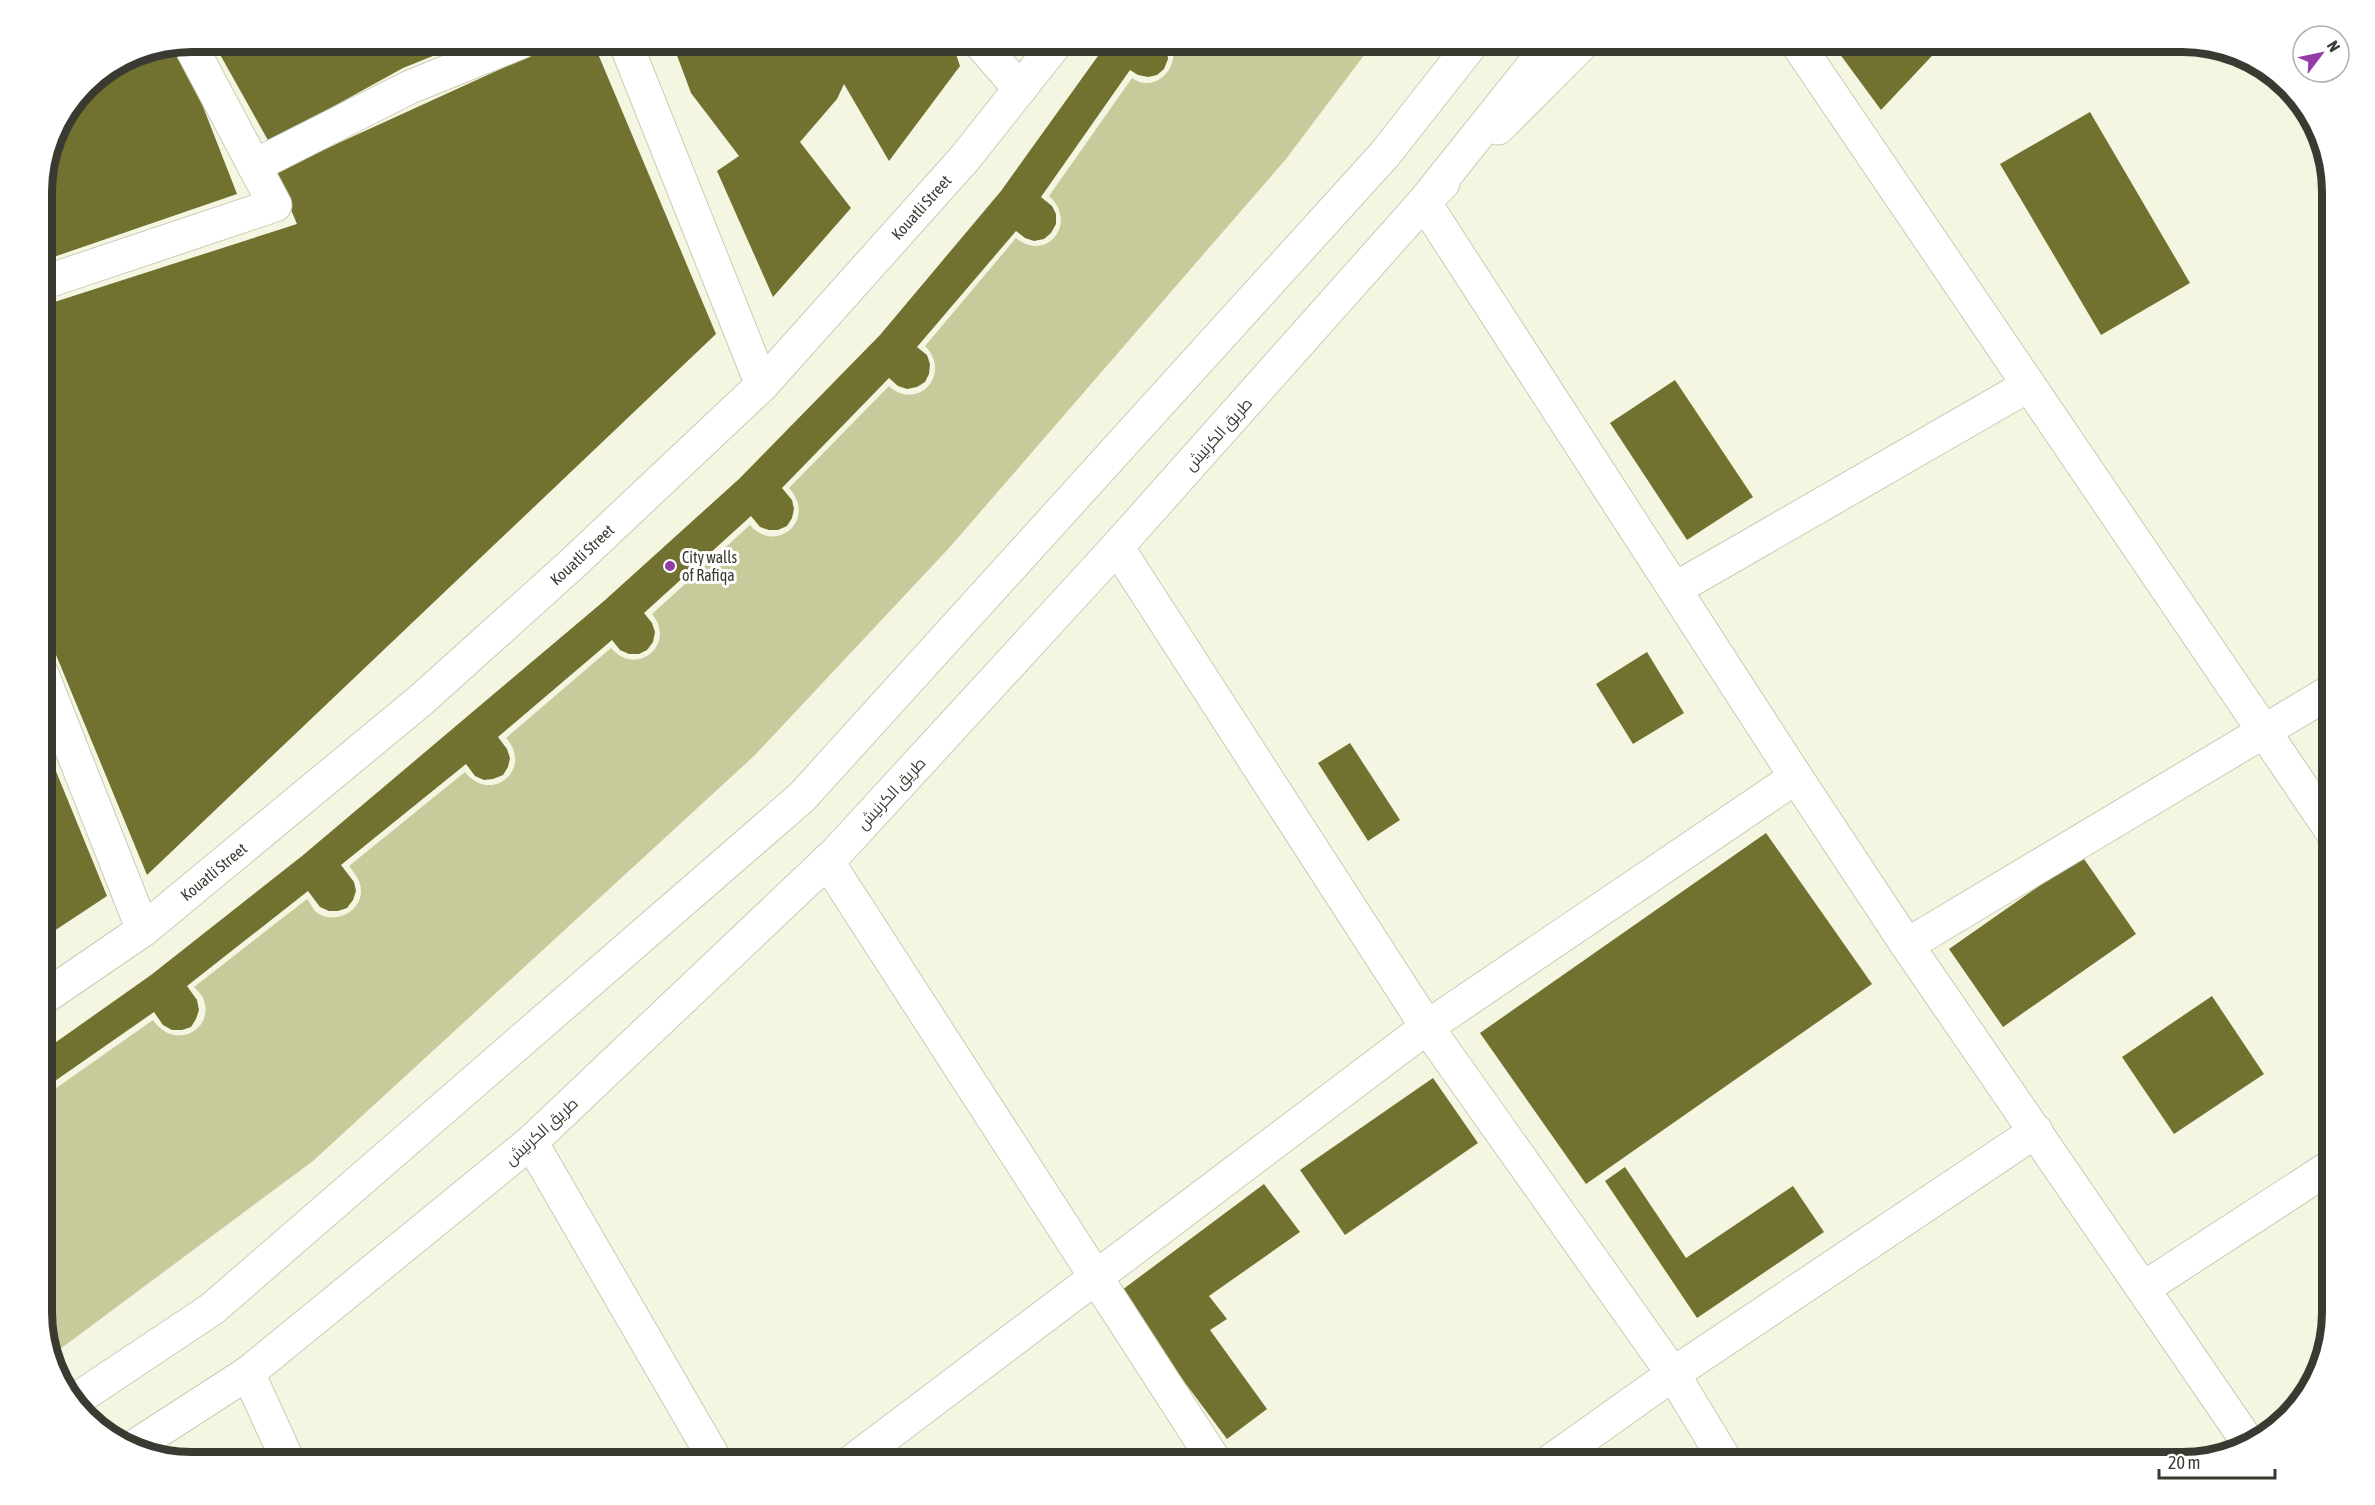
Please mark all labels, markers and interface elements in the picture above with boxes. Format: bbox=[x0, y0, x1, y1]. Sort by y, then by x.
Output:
north arrow bbox=[2291, 24, 2351, 84]
text: N bbox=[2324, 37, 2344, 55]
street label: Kouatli Street bbox=[888, 171, 955, 243]
street label: طريق الكرنيش bbox=[1181, 394, 1257, 475]
street label: Kouatli Street bbox=[546, 520, 618, 588]
place label: City walls of Rafiqa bbox=[682, 548, 738, 585]
marker: City walls of Rafiqa bbox=[663, 559, 677, 573]
street label: طريق الكرنيش bbox=[853, 753, 930, 834]
street label: Kouatli Street bbox=[177, 839, 251, 904]
street label: طريق الكرنيش bbox=[501, 1094, 582, 1170]
scale bar bbox=[2159, 1442, 2274, 1480]
text: 20 m bbox=[2168, 1452, 2200, 1473]

